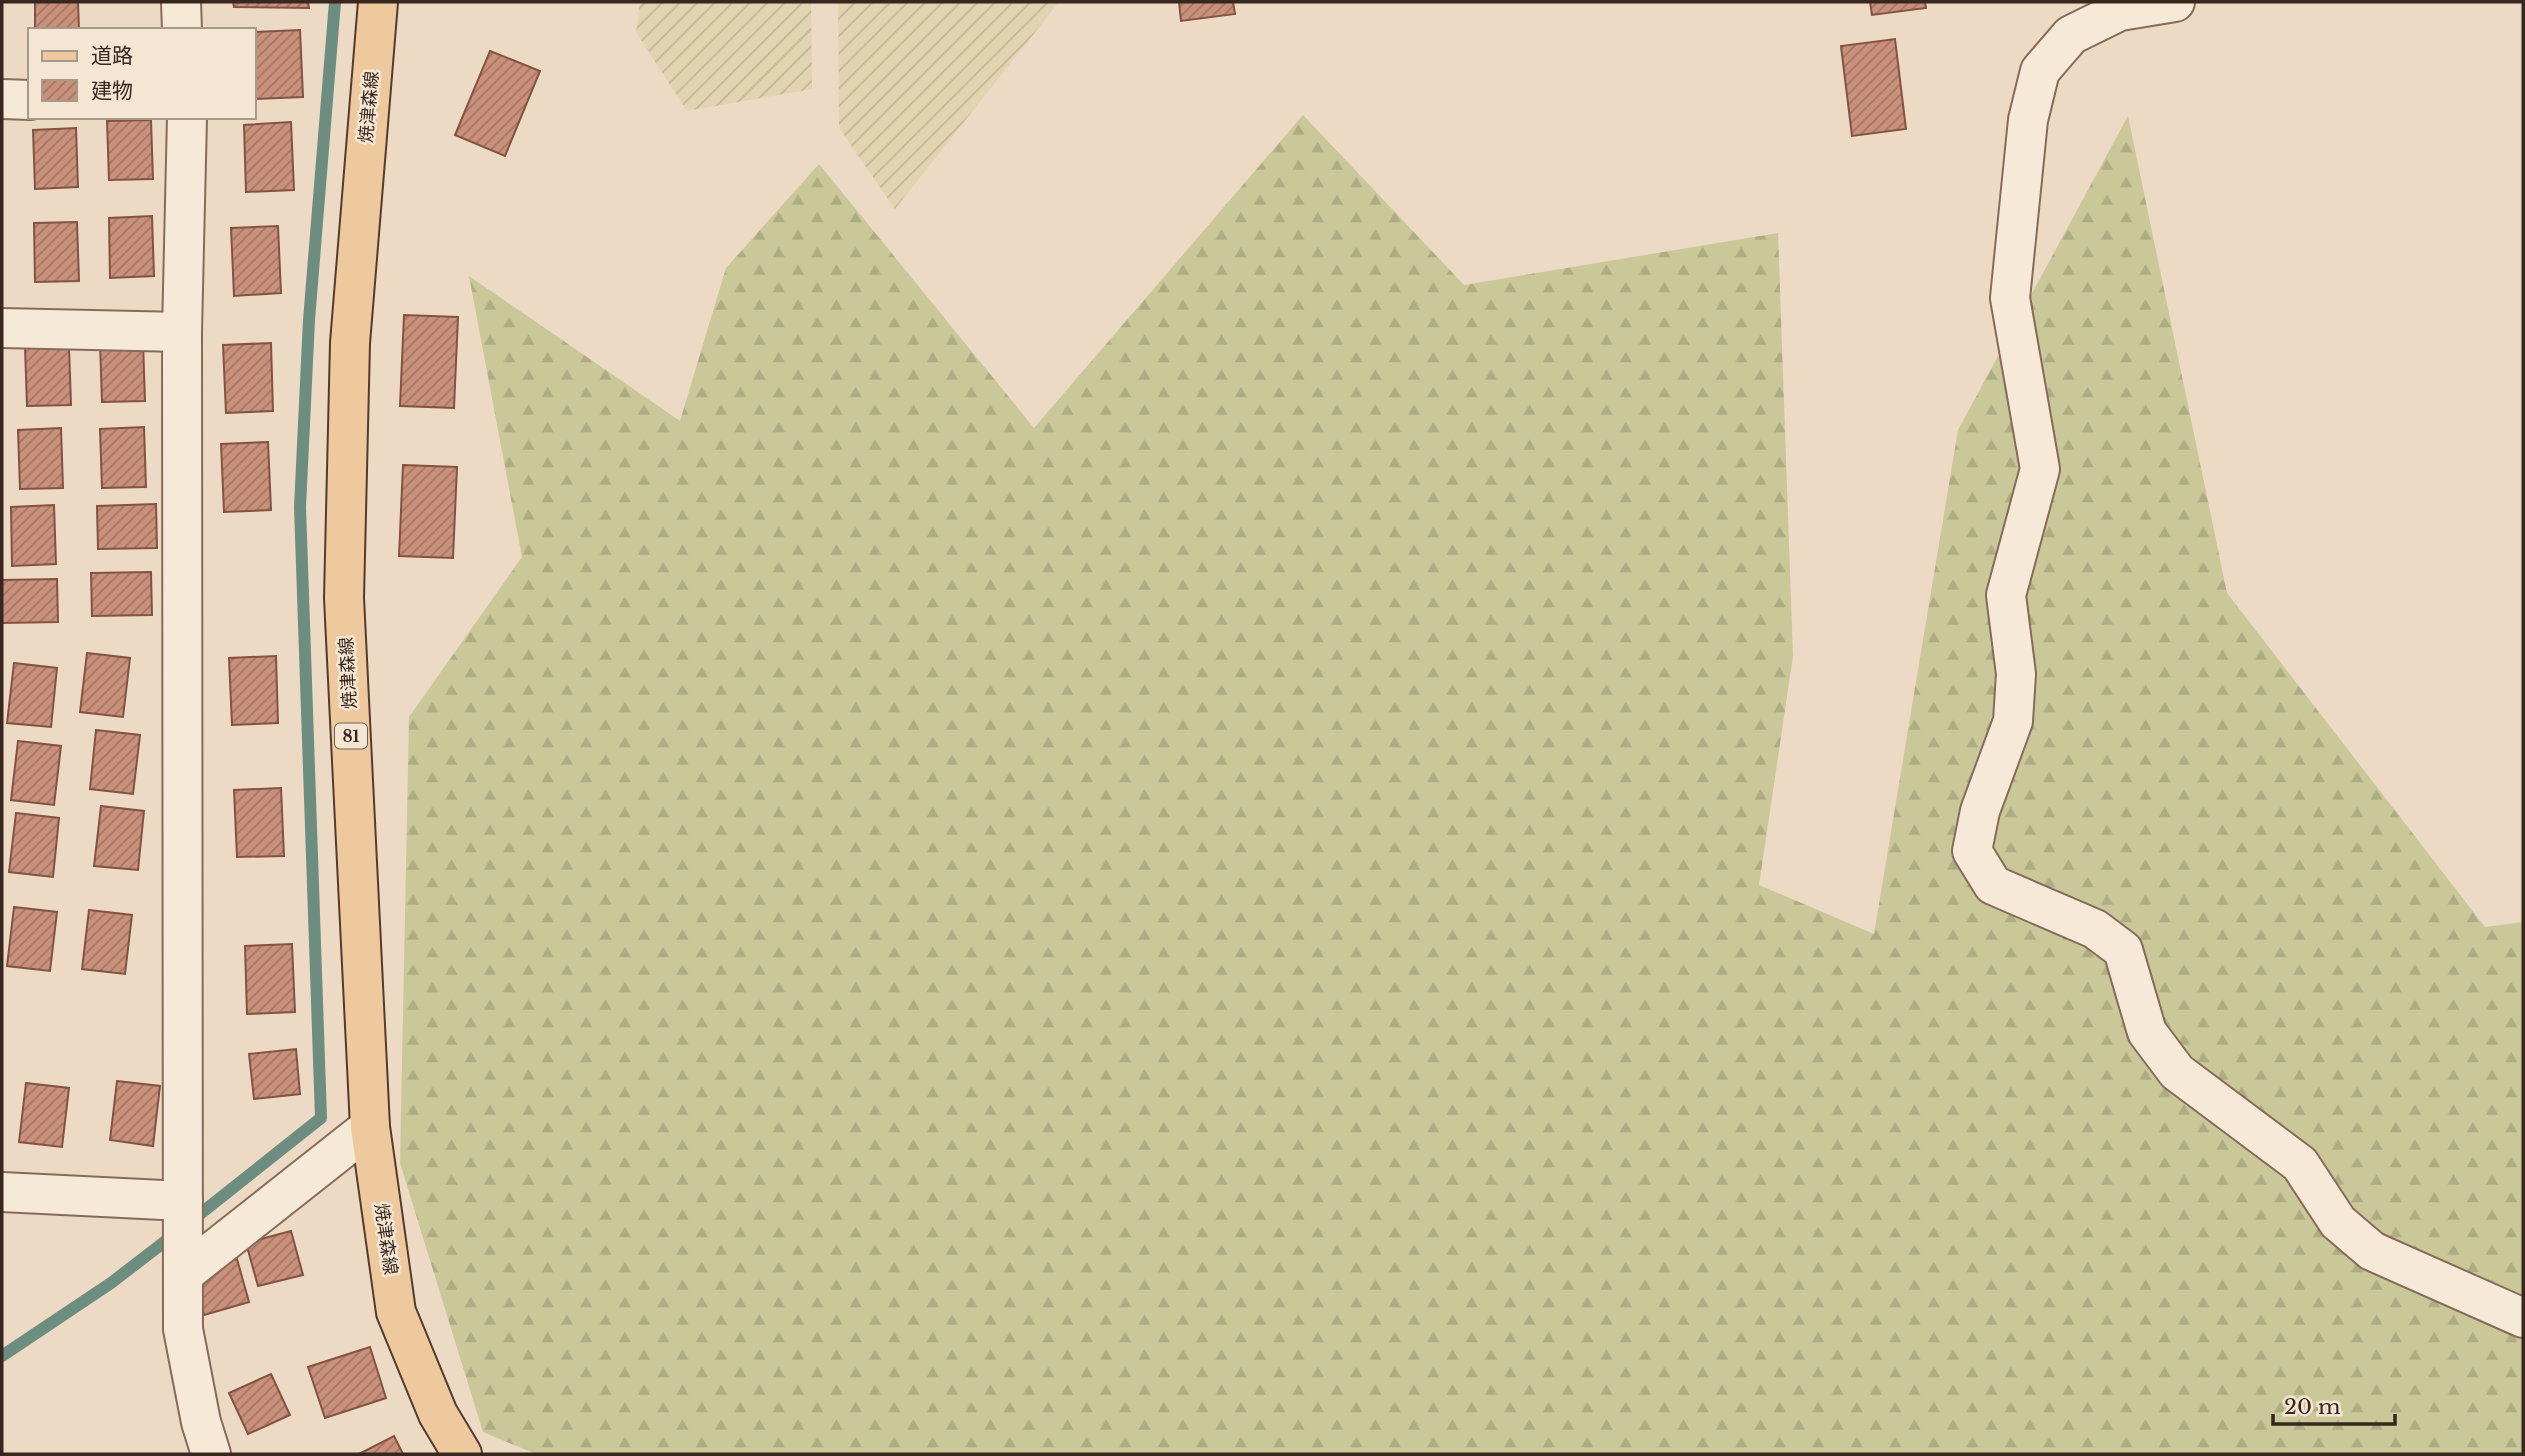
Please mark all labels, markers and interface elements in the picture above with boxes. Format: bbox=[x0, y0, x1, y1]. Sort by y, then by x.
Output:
legend bbox=[28, 28, 256, 119]
text: 道路 bbox=[91, 43, 133, 69]
street label: 焼津森線 bbox=[355, 70, 383, 144]
text: 建物 bbox=[91, 78, 133, 104]
street label: 焼津森線 bbox=[335, 636, 361, 710]
road number: 81 bbox=[335, 723, 367, 748]
street label: 焼津森線 bbox=[370, 1202, 402, 1276]
scale bar bbox=[2273, 1382, 2396, 1426]
text: 20 m bbox=[2284, 1394, 2341, 1420]

